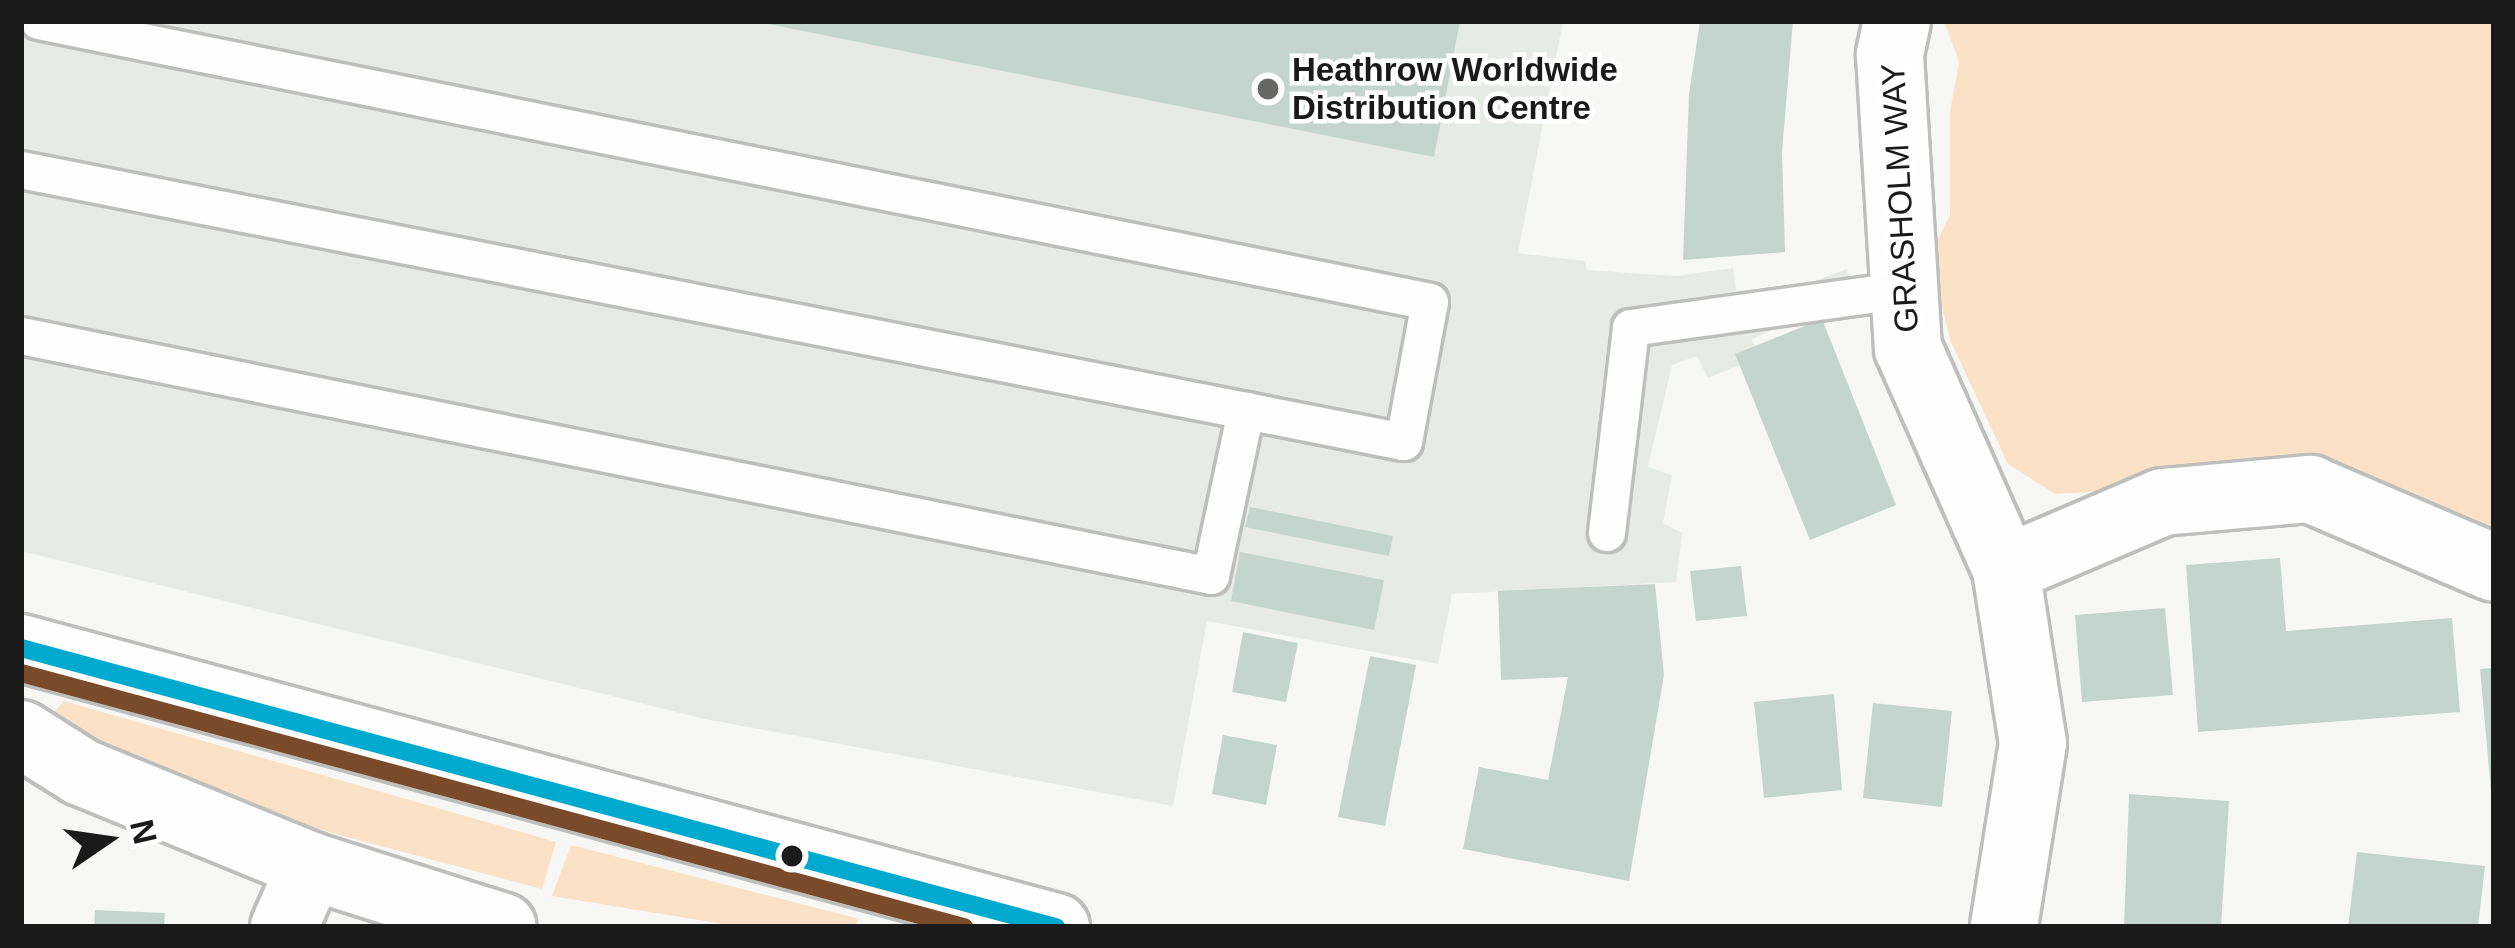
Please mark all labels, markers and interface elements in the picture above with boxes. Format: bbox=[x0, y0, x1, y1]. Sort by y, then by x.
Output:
place label: Heathrow Worldwide Distribution Centre bbox=[1292, 50, 1618, 128]
street label: GRASHOLM WAY bbox=[1873, 62, 1927, 334]
marker: Heathrow Worldwide Distribution Centre bbox=[1255, 76, 1281, 102]
north arrow bbox=[48, 780, 168, 900]
text: N bbox=[123, 816, 164, 848]
unlabelled marker bbox=[781, 845, 803, 867]

